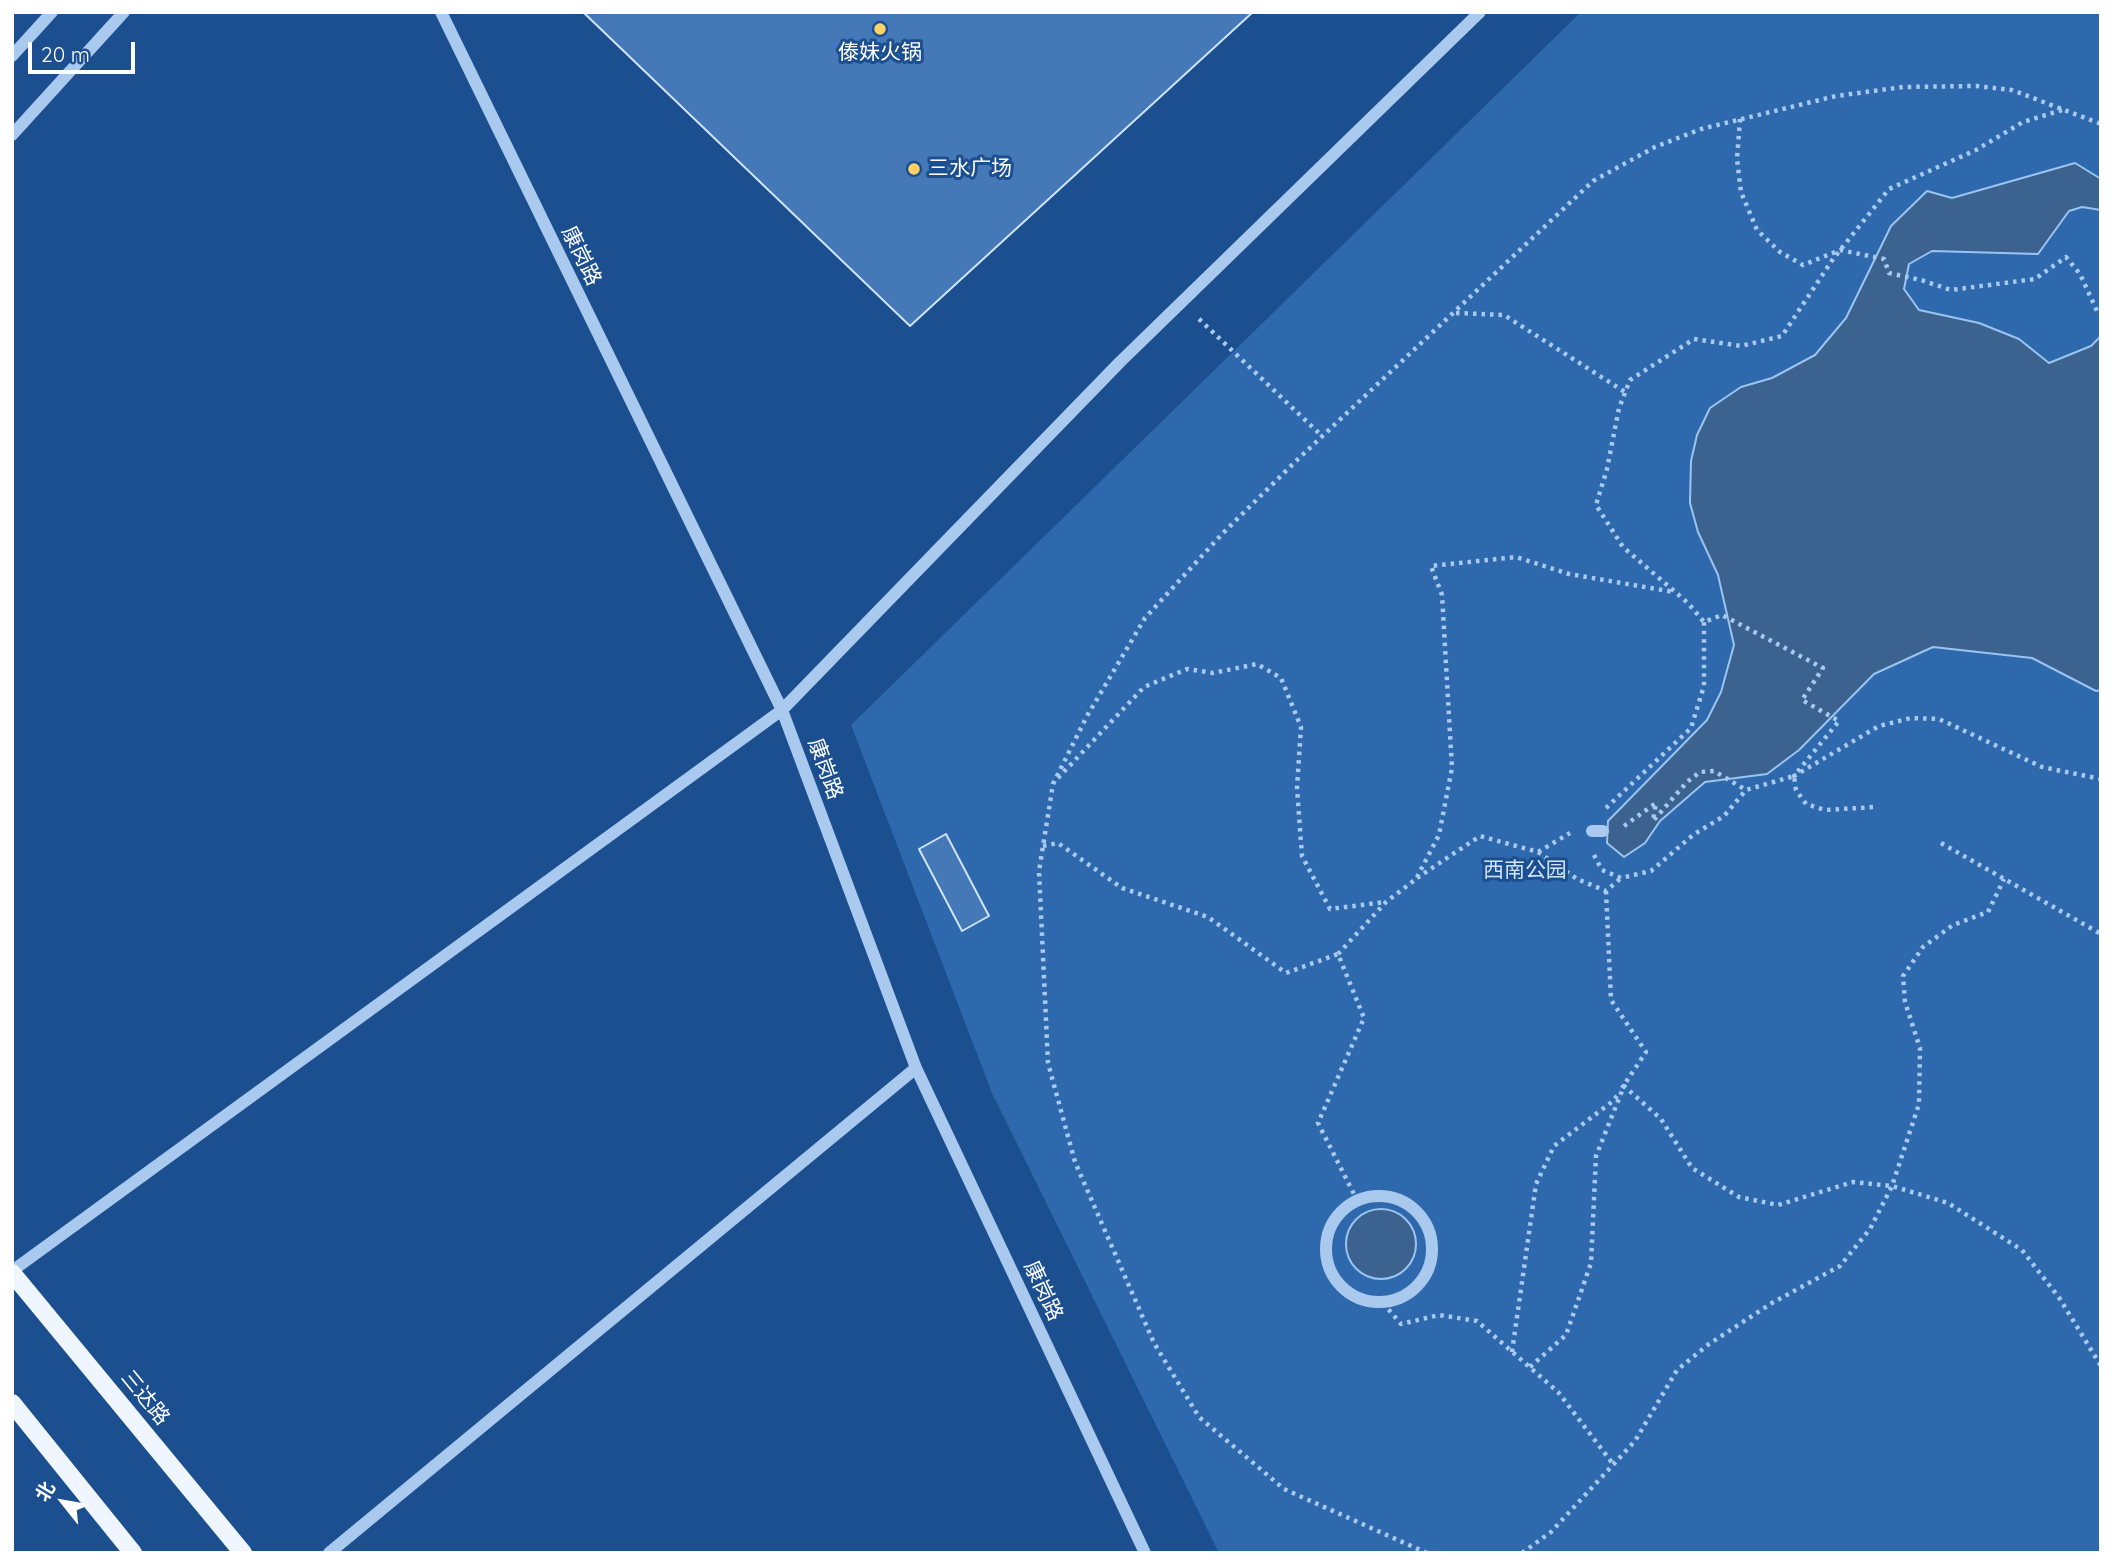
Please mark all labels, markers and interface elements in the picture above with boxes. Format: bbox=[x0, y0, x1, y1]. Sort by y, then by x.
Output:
marker: 傣妹火锅 bbox=[872, 21, 888, 37]
scale bar bbox=[32, 28, 138, 72]
place label: 傣妹火锅 bbox=[838, 40, 922, 66]
text: 20 m bbox=[41, 41, 90, 67]
place label: 三水广场 bbox=[928, 156, 1012, 182]
marker: 三水广场 bbox=[906, 161, 922, 177]
street label: 康岗路 bbox=[556, 222, 606, 290]
street label: 康岗路 bbox=[802, 735, 848, 803]
park label: 西南公园 bbox=[1483, 858, 1567, 884]
street label: 康岗路 bbox=[1018, 1257, 1068, 1325]
street label: 三达路 bbox=[115, 1366, 175, 1430]
north arrow bbox=[28, 1467, 98, 1537]
text: 北 bbox=[30, 1477, 60, 1506]

